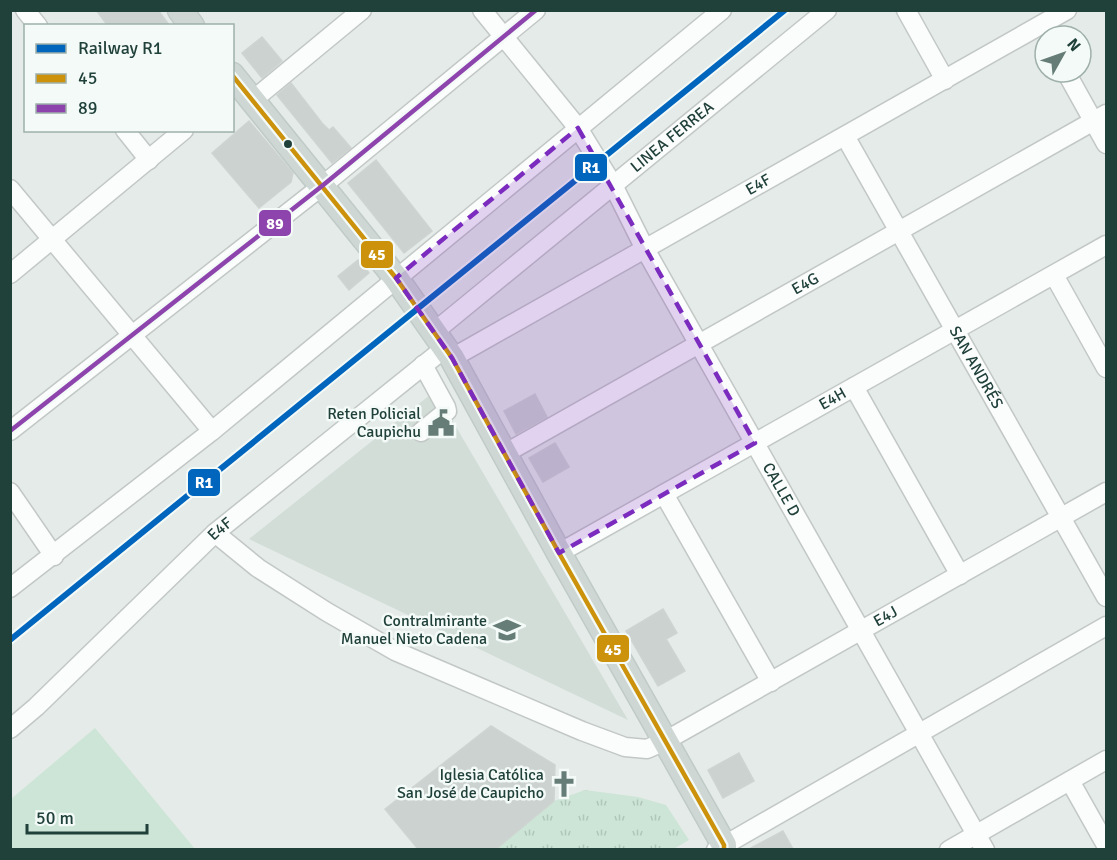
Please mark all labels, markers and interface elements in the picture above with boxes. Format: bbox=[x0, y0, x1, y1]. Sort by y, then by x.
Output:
legend bbox=[24, 24, 234, 132]
north arrow bbox=[1033, 24, 1093, 84]
text: N bbox=[1062, 34, 1085, 56]
text: Railway R1 bbox=[78, 37, 163, 59]
text: 45 bbox=[78, 67, 97, 89]
text: 89 bbox=[78, 97, 97, 119]
street label: LINEA FERREA bbox=[627, 97, 718, 177]
unlabelled marker bbox=[282, 138, 294, 150]
line badge: R1 bbox=[574, 153, 608, 182]
text: R1 bbox=[582, 158, 601, 178]
street label: E4F bbox=[742, 170, 775, 200]
line badge: 89 bbox=[258, 209, 292, 237]
text: 89 bbox=[266, 214, 284, 234]
line badge: 45 bbox=[360, 240, 394, 269]
text: 45 bbox=[368, 245, 386, 265]
street label: E4G bbox=[788, 268, 822, 299]
street label: SAN ANDRÉS bbox=[945, 323, 1007, 412]
street label: E4H bbox=[815, 383, 850, 415]
place label: Reten Policial Caupichu bbox=[327, 404, 421, 442]
public building icon: Reten Policial Caupichu bbox=[426, 408, 456, 438]
street label: CALLE D bbox=[758, 459, 804, 520]
line badge: R1 bbox=[187, 468, 221, 497]
text: R1 bbox=[195, 473, 214, 493]
street label: E4F bbox=[203, 513, 236, 545]
street label: E4J bbox=[870, 602, 901, 631]
place label: Contralmirante Manuel Nieto Cadena bbox=[341, 611, 487, 649]
school or university icon: Contralmirante Manuel Nieto Cadena bbox=[492, 615, 522, 645]
line badge: 45 bbox=[596, 634, 630, 663]
text: 45 bbox=[604, 640, 622, 660]
place label: Iglesia Católica San José de Caupicho bbox=[397, 765, 544, 803]
church icon: Iglesia Católica San José de Caupicho bbox=[549, 769, 579, 799]
scale bar bbox=[27, 797, 147, 835]
text: 50 m bbox=[36, 807, 74, 829]

